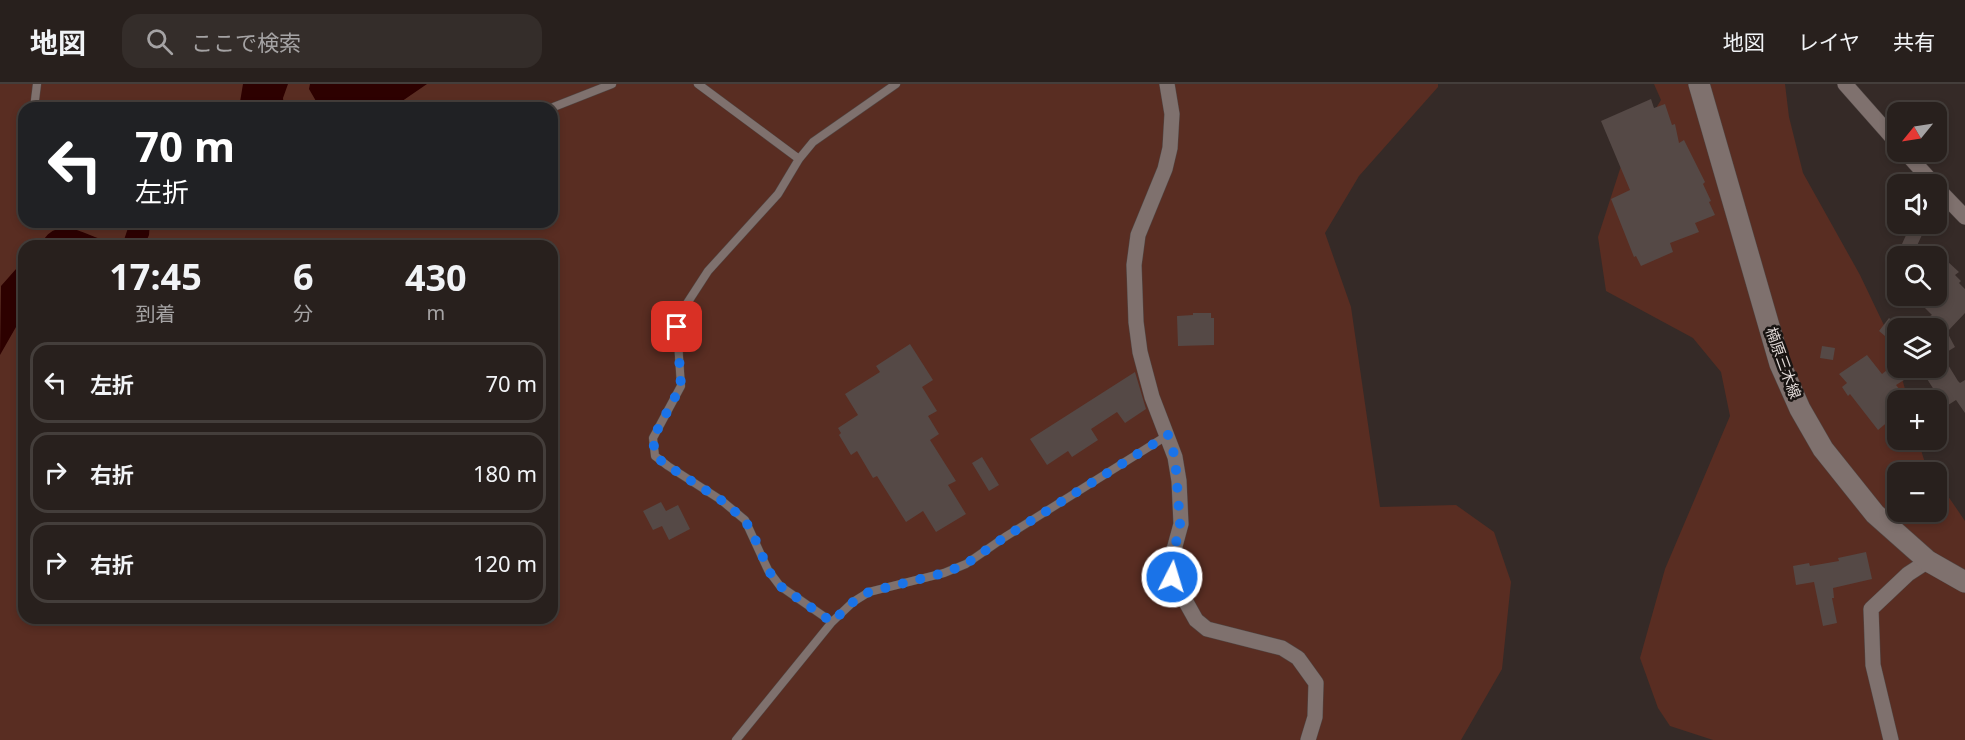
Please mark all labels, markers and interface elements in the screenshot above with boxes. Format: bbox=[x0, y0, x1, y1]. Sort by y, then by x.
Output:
search box bbox=[122, 14, 542, 68]
text: 地図 bbox=[30, 23, 86, 61]
icon: search bbox=[143, 25, 176, 58]
text: ここで検索 bbox=[191, 27, 301, 57]
text: 地図 bbox=[1723, 28, 1765, 56]
text: レイヤ bbox=[1798, 28, 1860, 56]
text: 共有 bbox=[1893, 28, 1935, 56]
north arrow bbox=[1887, 102, 1947, 162]
map controls bbox=[1887, 102, 1947, 522]
text: 70 m bbox=[135, 117, 235, 174]
icon: left bbox=[36, 126, 114, 204]
text: 左折 bbox=[135, 173, 189, 210]
button: sound bbox=[1887, 174, 1947, 234]
button: search bbox=[1887, 246, 1947, 306]
text: 17:45 bbox=[109, 252, 202, 301]
text: 6 bbox=[293, 252, 314, 301]
text: 430 bbox=[405, 253, 467, 302]
text: m bbox=[426, 299, 445, 326]
text: 到着 bbox=[136, 300, 176, 327]
text: 分 bbox=[293, 300, 313, 327]
pin bbox=[651, 301, 702, 352]
icon: arrive bbox=[660, 310, 693, 343]
button: layers bbox=[1887, 318, 1947, 378]
street label: 楠原三木線 bbox=[1762, 324, 1806, 401]
icon: left bbox=[39, 366, 72, 399]
text: 70 m bbox=[486, 368, 537, 398]
text: 左折 bbox=[90, 369, 134, 399]
button: + bbox=[1887, 390, 1947, 450]
icon: right bbox=[39, 456, 72, 489]
text: 180 m bbox=[473, 458, 537, 488]
text: 右折 bbox=[90, 459, 134, 489]
button: − bbox=[1887, 462, 1947, 522]
position arrow bbox=[1140, 545, 1204, 609]
icon: right bbox=[39, 546, 72, 579]
text: 120 m bbox=[473, 548, 537, 578]
text: 右折 bbox=[90, 549, 134, 579]

